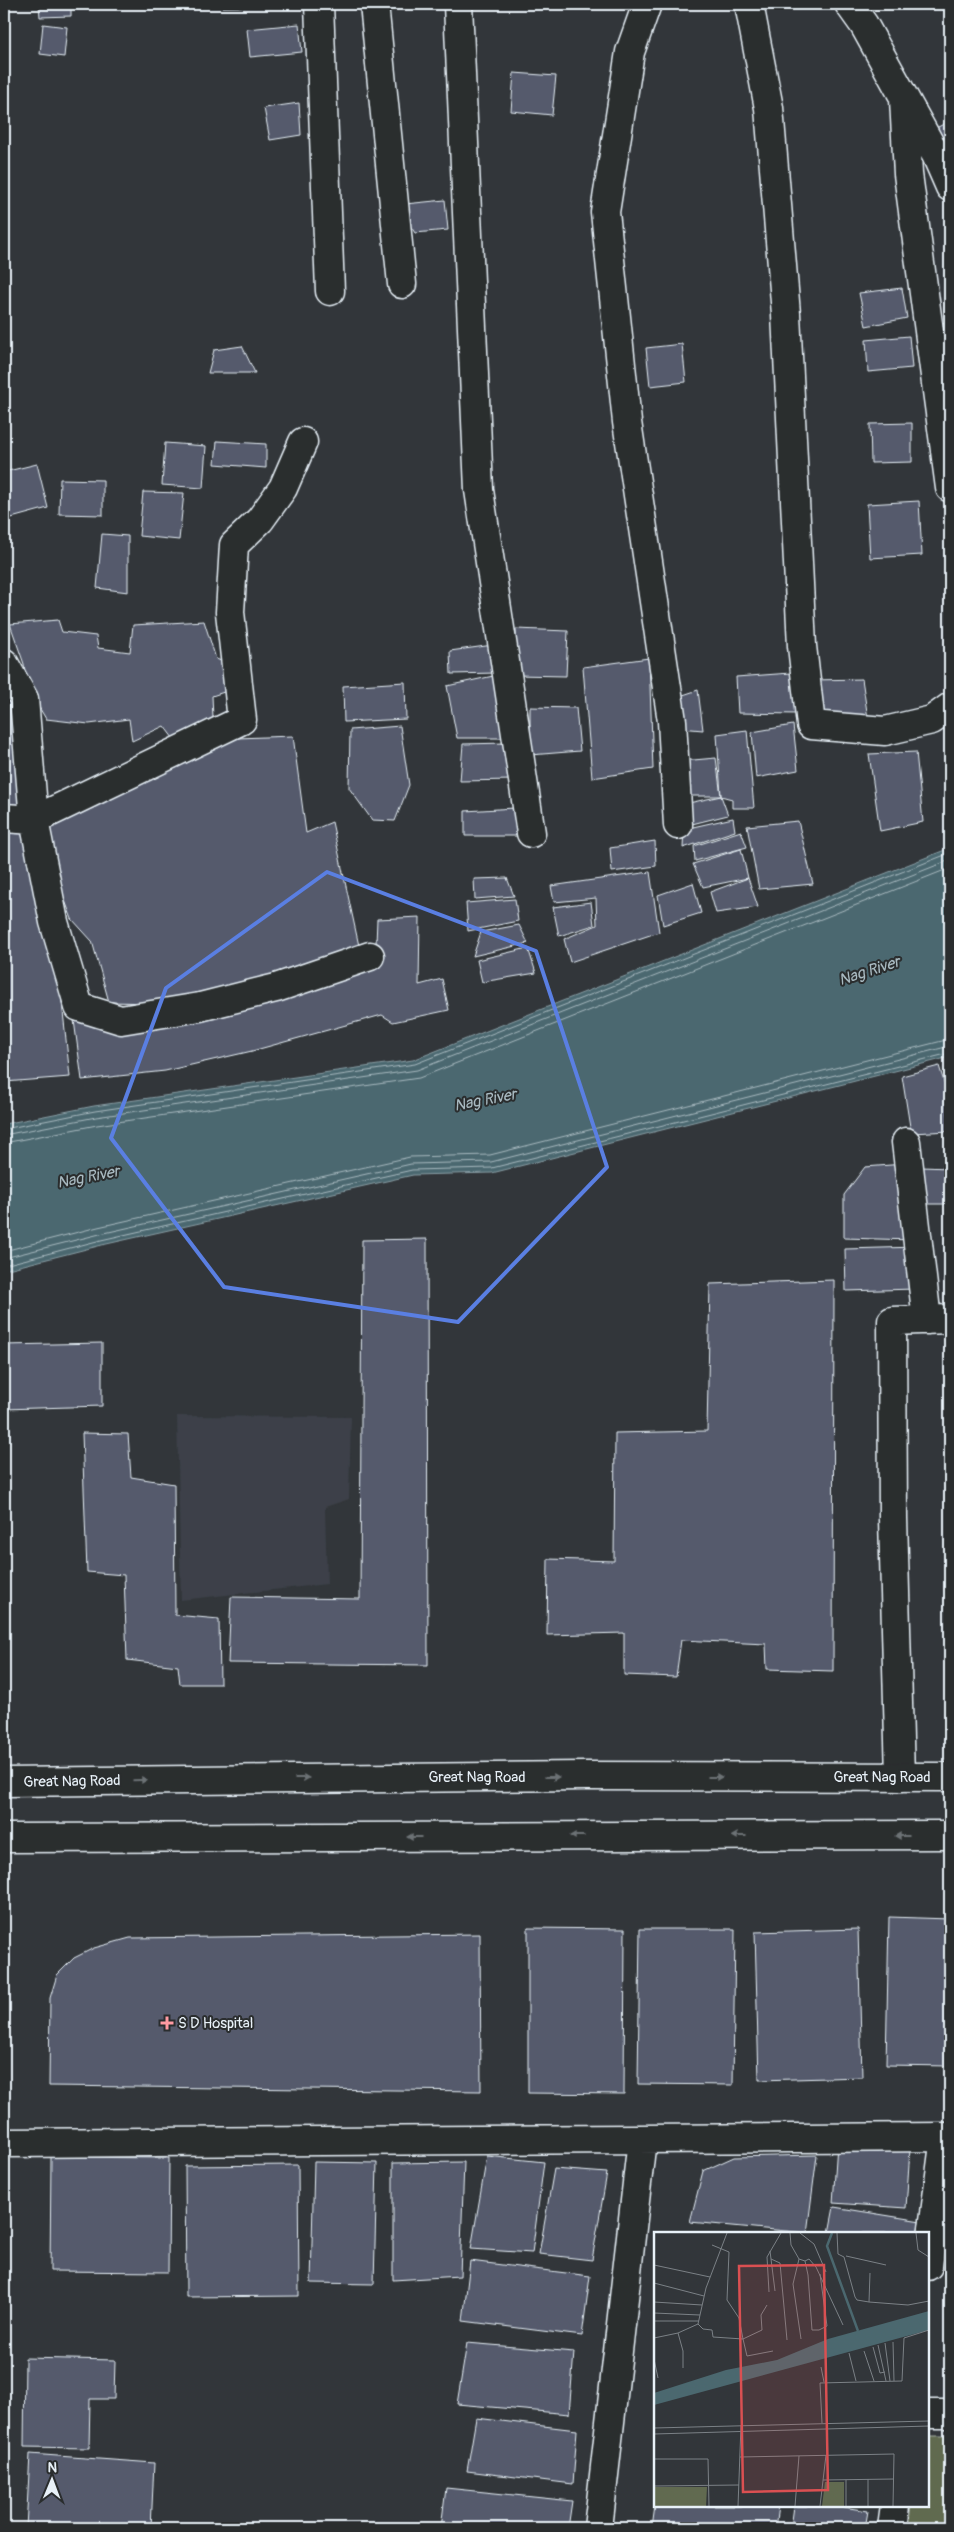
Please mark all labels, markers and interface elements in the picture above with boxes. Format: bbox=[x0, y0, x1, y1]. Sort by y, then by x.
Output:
water label: Nag River bbox=[836, 951, 905, 990]
water label: Nag River bbox=[452, 1084, 520, 1116]
water label: Nag River bbox=[55, 1161, 123, 1193]
street label: Great Nag Road bbox=[428, 1768, 526, 1787]
street label: Great Nag Road bbox=[833, 1768, 931, 1787]
street label: Great Nag Road bbox=[23, 1771, 121, 1792]
one-way arrow bbox=[545, 1773, 561, 1781]
one-way arrow bbox=[707, 1773, 723, 1781]
one-way arrow bbox=[295, 1774, 311, 1782]
one-way arrow bbox=[132, 1775, 148, 1783]
one-way arrow bbox=[568, 1832, 584, 1840]
one-way arrow bbox=[731, 1832, 747, 1840]
one-way arrow bbox=[893, 1832, 909, 1840]
one-way arrow bbox=[406, 1833, 422, 1841]
place label: S D Hospital bbox=[178, 2014, 253, 2033]
marker: S D Hospital bbox=[160, 2016, 174, 2030]
inset map bbox=[654, 2232, 929, 2507]
north arrow bbox=[28, 2454, 78, 2504]
text: N bbox=[47, 2459, 57, 2476]

